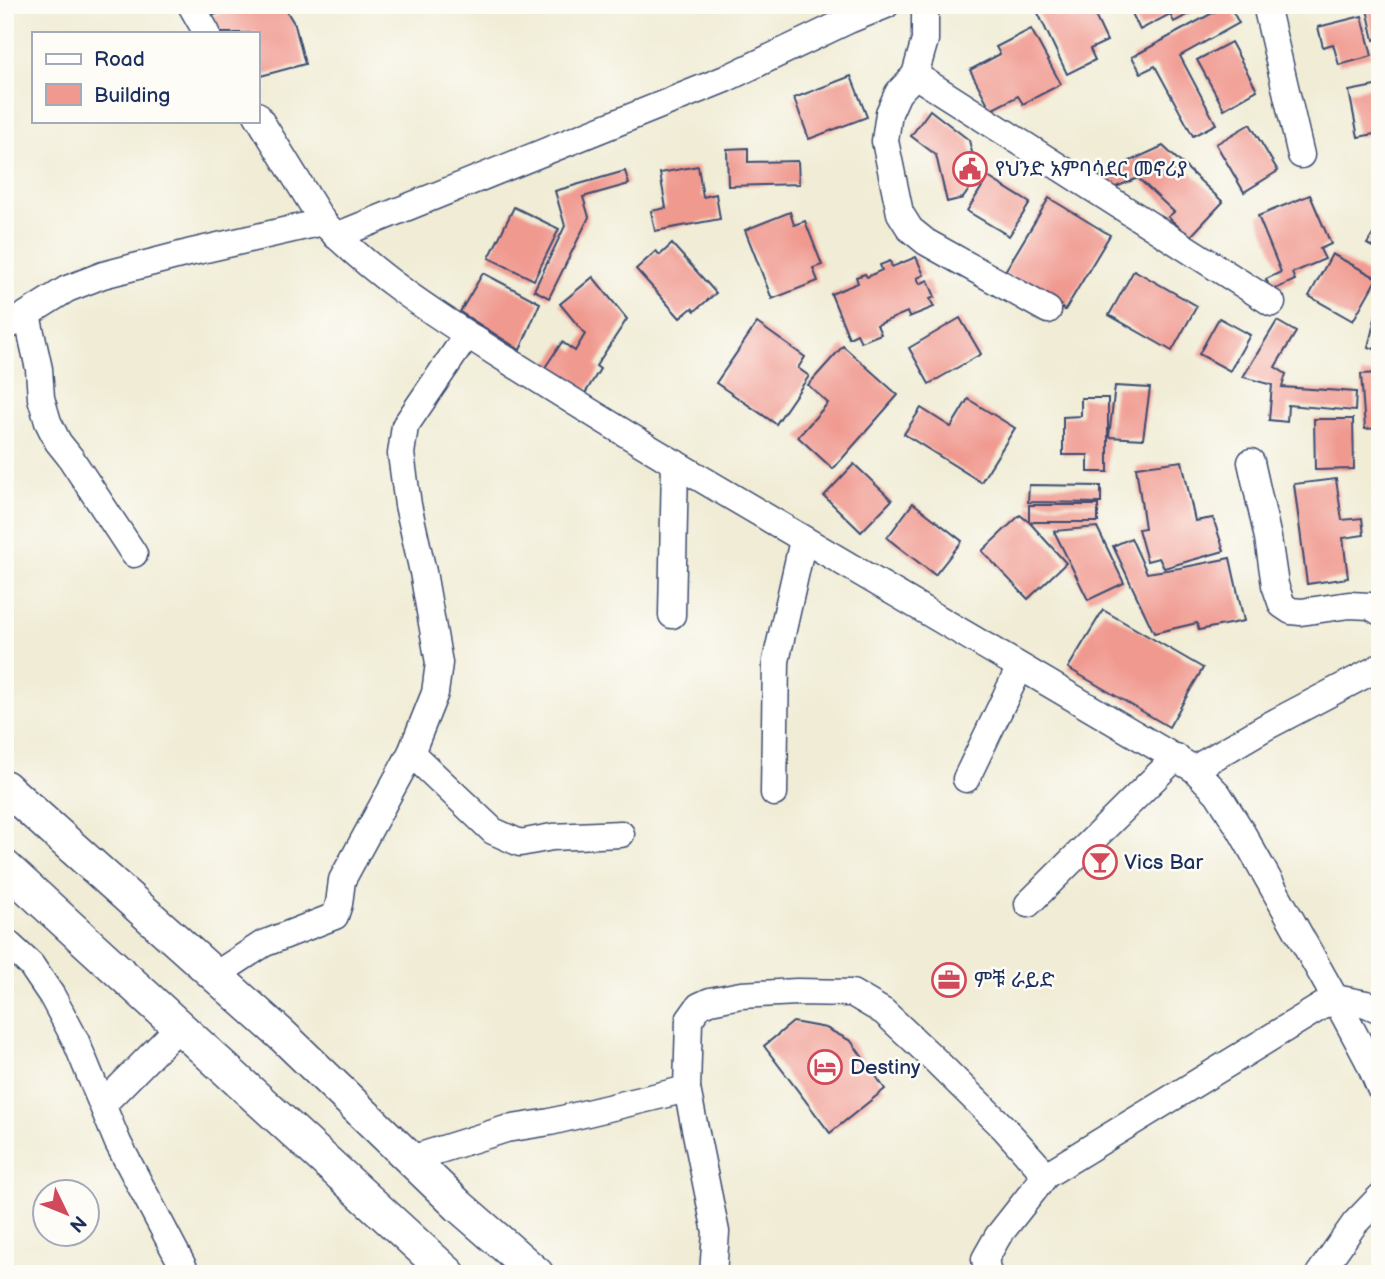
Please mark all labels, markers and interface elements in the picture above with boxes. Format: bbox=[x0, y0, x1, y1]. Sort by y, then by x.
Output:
legend bbox=[32, 32, 259, 122]
text: Road bbox=[94, 47, 145, 72]
text: Building bbox=[94, 83, 170, 108]
public building icon: የህንድ አምባሳደር መኖሪያ bbox=[951, 150, 989, 188]
place label: የህንድ አምባሳደር መኖሪያ bbox=[995, 157, 1187, 182]
bar icon: Vics Bar bbox=[1081, 843, 1119, 881]
place label: Vics Bar bbox=[1124, 850, 1203, 875]
office icon: ምቹ ራይድ bbox=[930, 961, 968, 999]
place label: ምቹ ራይድ bbox=[974, 968, 1055, 993]
hotel icon: Destiny bbox=[806, 1048, 844, 1086]
place label: Destiny bbox=[850, 1055, 921, 1080]
north arrow bbox=[32, 1178, 102, 1248]
text: N bbox=[64, 1211, 91, 1237]

